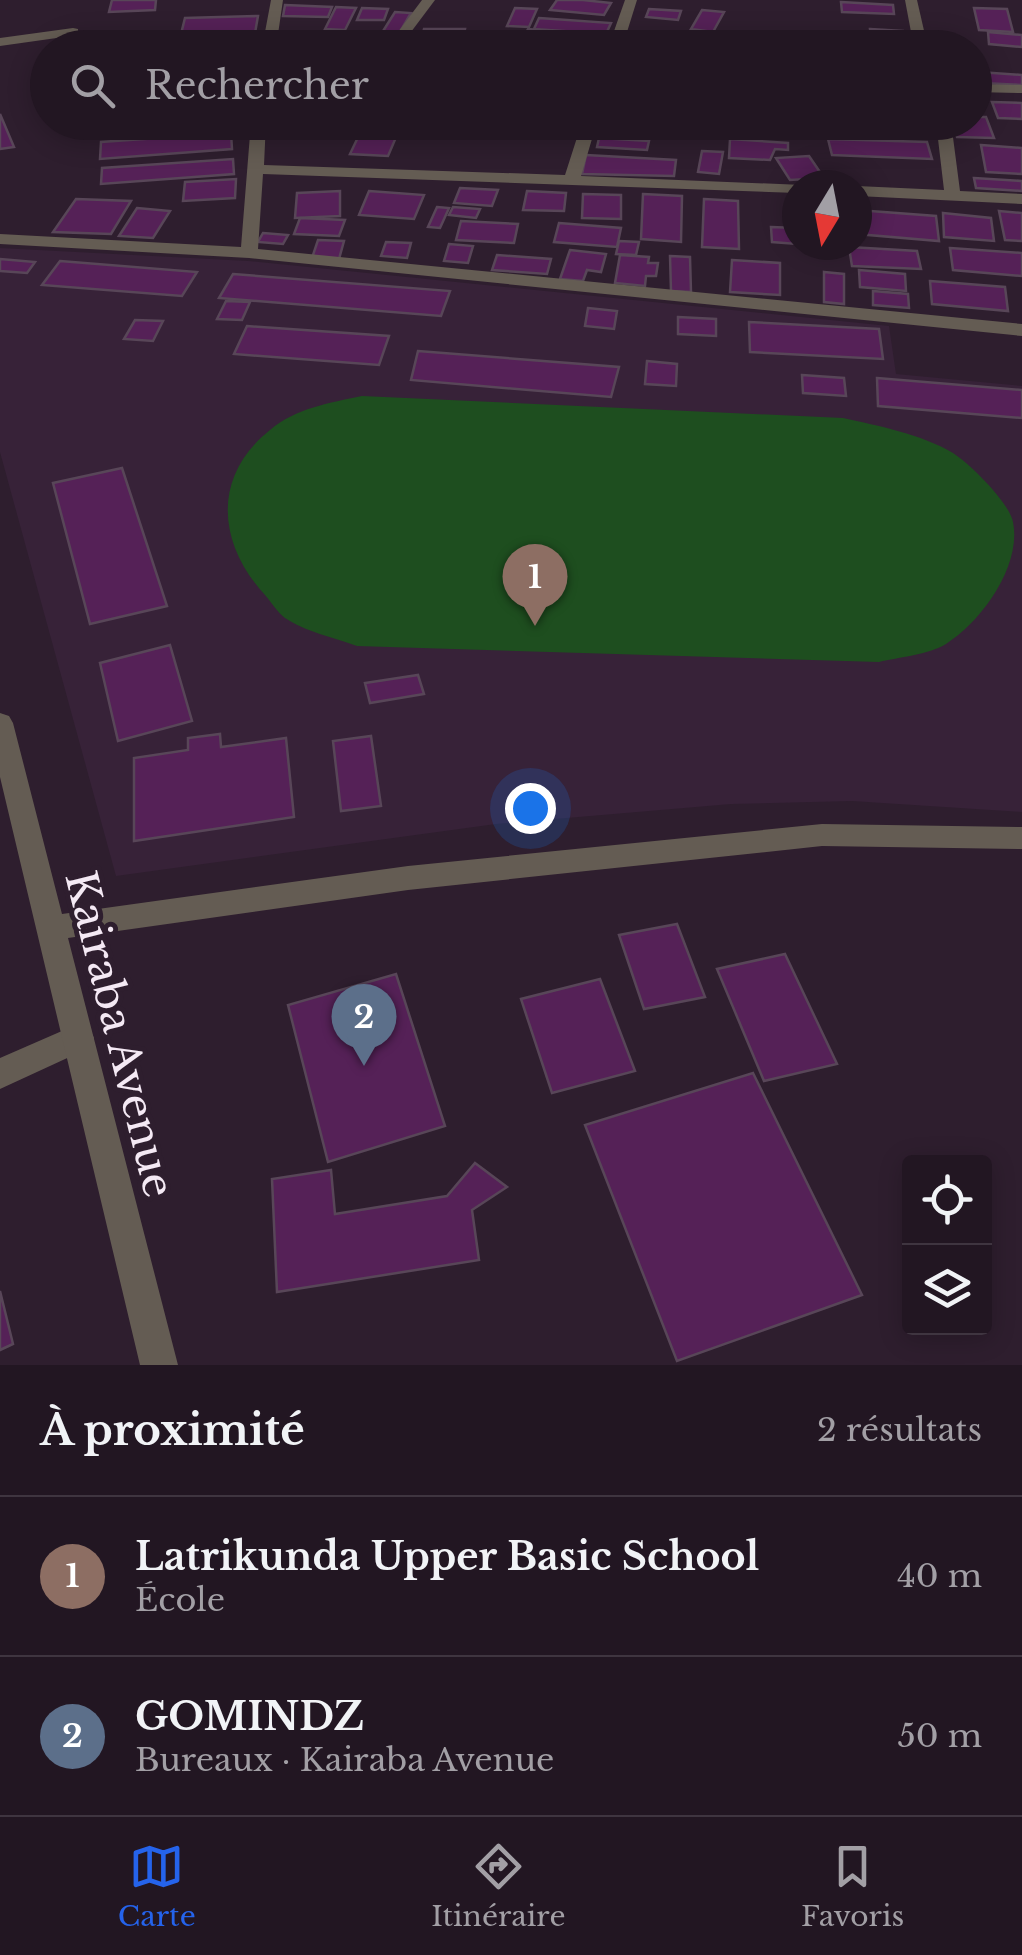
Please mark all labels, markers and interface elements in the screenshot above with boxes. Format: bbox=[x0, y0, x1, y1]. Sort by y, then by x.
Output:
search box bbox=[30, 30, 992, 140]
icon: search bbox=[65, 58, 120, 113]
text: Rechercher bbox=[145, 62, 369, 109]
north arrow bbox=[782, 170, 872, 260]
pin: 1 bbox=[502, 544, 568, 626]
your location bbox=[505, 783, 556, 834]
street label: Kairaba Avenue bbox=[54, 866, 186, 1202]
pin: 2 bbox=[332, 984, 396, 1066]
map controls bbox=[902, 1155, 992, 1335]
button: locate bbox=[902, 1155, 992, 1245]
button: layers bbox=[902, 1245, 992, 1335]
text: À proximité bbox=[40, 1404, 305, 1456]
text: 2 résultats bbox=[817, 1410, 982, 1450]
text: Latrikunda Upper Basic School bbox=[135, 1533, 759, 1580]
text: 1 bbox=[66, 1556, 79, 1596]
text: 40 m bbox=[897, 1556, 982, 1596]
text: École bbox=[135, 1580, 225, 1620]
text: GOMINDZ bbox=[135, 1693, 364, 1740]
text: 2 bbox=[62, 1716, 83, 1756]
text: 50 m bbox=[897, 1716, 982, 1756]
text: Bureaux · Kairaba Avenue bbox=[135, 1740, 554, 1780]
tab: Carte bbox=[118, 1839, 196, 1934]
tab: Itinéraire bbox=[431, 1839, 565, 1934]
tab: Favoris bbox=[801, 1839, 904, 1934]

